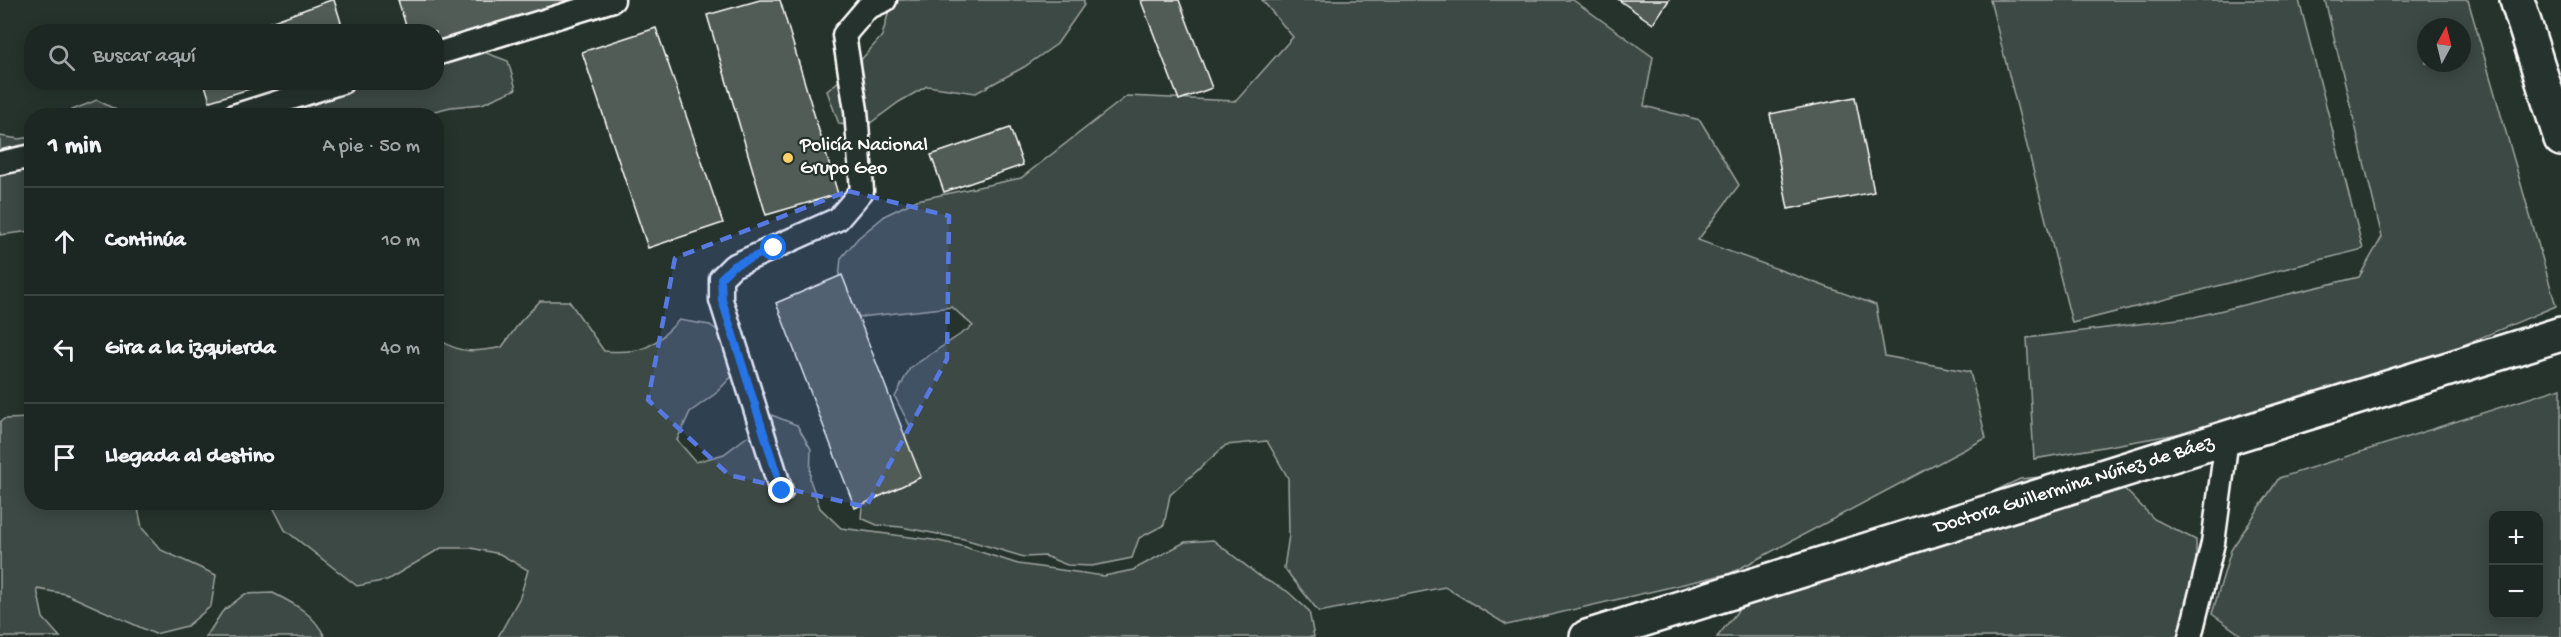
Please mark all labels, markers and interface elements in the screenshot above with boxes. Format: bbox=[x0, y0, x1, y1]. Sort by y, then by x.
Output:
north arrow bbox=[2417, 18, 2471, 72]
search box bbox=[24, 24, 444, 90]
icon: search bbox=[45, 41, 78, 74]
text: Buscar aquí bbox=[93, 44, 196, 70]
text: 1 min bbox=[48, 132, 101, 163]
place label: Policía Nacional Grupo Geo bbox=[799, 135, 928, 181]
text: A pie · 50 m bbox=[322, 136, 420, 159]
marker: Policía Nacional Grupo Geo bbox=[781, 151, 795, 165]
icon: ahead bbox=[48, 225, 81, 258]
text: Continúa bbox=[105, 228, 186, 254]
text: 10 m bbox=[382, 230, 420, 253]
route start bbox=[760, 234, 786, 260]
icon: left bbox=[48, 333, 81, 366]
text: Gira a la izquierda bbox=[105, 336, 276, 362]
text: 40 m bbox=[380, 338, 420, 361]
street label: Doctora Guillermina Núñez de Báez bbox=[1930, 431, 2218, 540]
icon: arrive bbox=[48, 441, 81, 474]
text: Llegada al destino bbox=[105, 444, 275, 470]
route end bbox=[768, 477, 794, 503]
map controls bbox=[2489, 511, 2543, 619]
button: + bbox=[2489, 511, 2543, 565]
button: − bbox=[2489, 565, 2543, 619]

